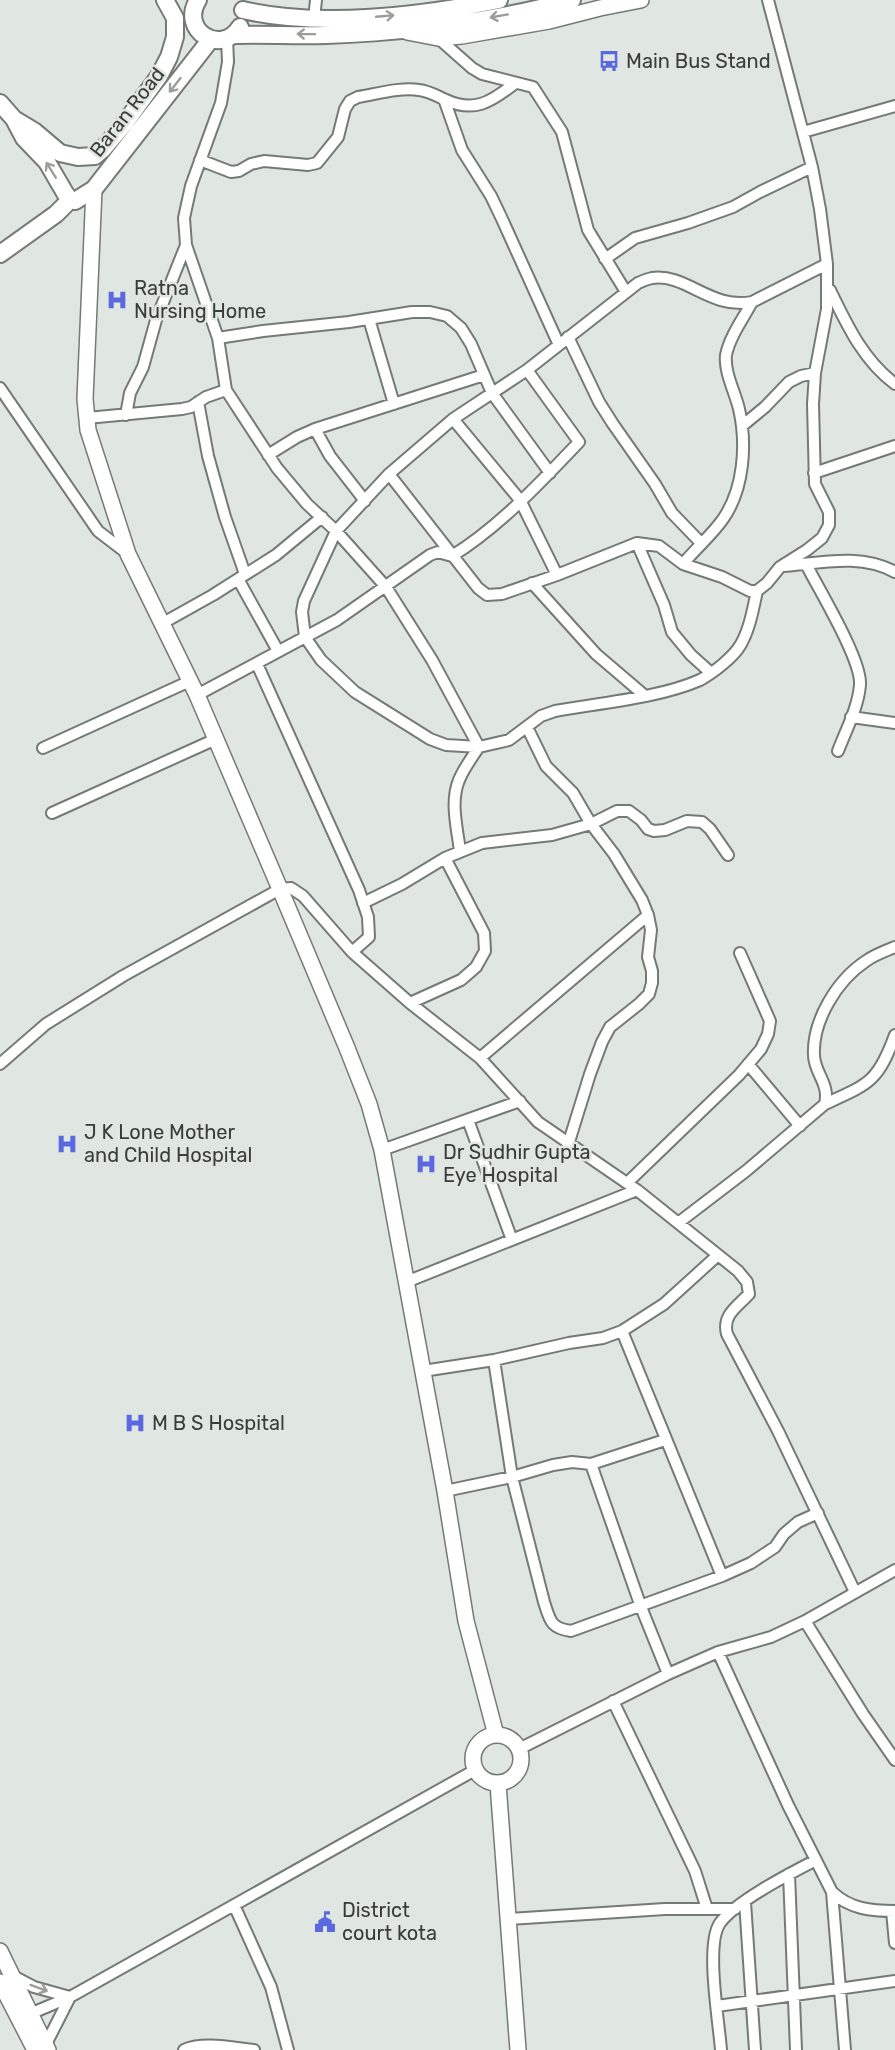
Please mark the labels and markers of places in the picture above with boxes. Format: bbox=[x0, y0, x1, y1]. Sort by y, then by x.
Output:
bus stop icon: Main Bus Stand bbox=[597, 49, 621, 73]
place label: Main Bus Stand bbox=[626, 49, 771, 73]
place label: Ratna Nursing Home bbox=[134, 276, 266, 323]
hospital icon: Ratna Nursing Home bbox=[105, 288, 129, 312]
place label: J K Lone Mother and Child Hospital bbox=[84, 1120, 252, 1167]
hospital icon: J K Lone Mother and Child Hospital bbox=[55, 1132, 79, 1156]
place label: Dr Sudhir Gupta Eye Hospital bbox=[443, 1140, 591, 1187]
hospital icon: Dr Sudhir Gupta Eye Hospital bbox=[414, 1152, 438, 1176]
hospital icon: M B S Hospital bbox=[123, 1411, 147, 1435]
place label: M B S Hospital bbox=[152, 1411, 285, 1435]
place label: District court kota bbox=[342, 1898, 437, 1945]
public building icon: District court kota bbox=[313, 1910, 337, 1934]

